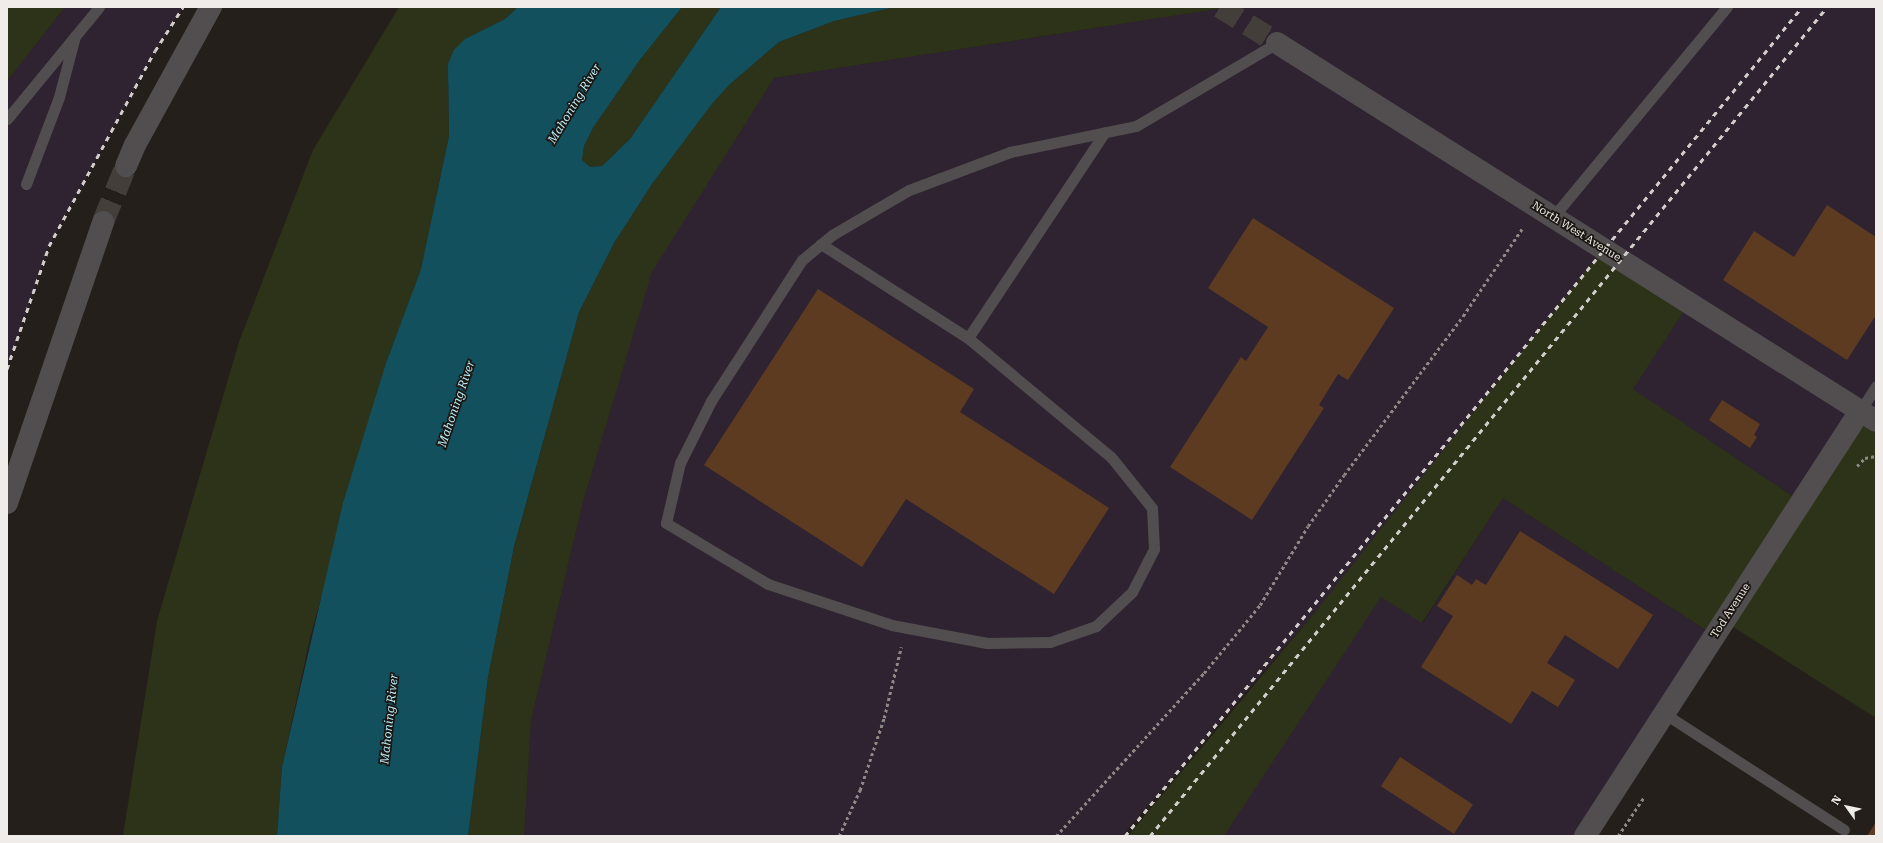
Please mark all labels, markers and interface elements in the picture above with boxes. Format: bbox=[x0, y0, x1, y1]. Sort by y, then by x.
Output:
water label: Mahoning River bbox=[545, 61, 605, 147]
street label: North West Avenue bbox=[1529, 199, 1623, 265]
water label: Mahoning River bbox=[435, 359, 479, 449]
street label: Tod Avenue bbox=[1708, 581, 1754, 641]
water label: Mahoning River bbox=[378, 673, 402, 765]
north arrow bbox=[1827, 787, 1867, 827]
text: N bbox=[1829, 793, 1844, 807]

